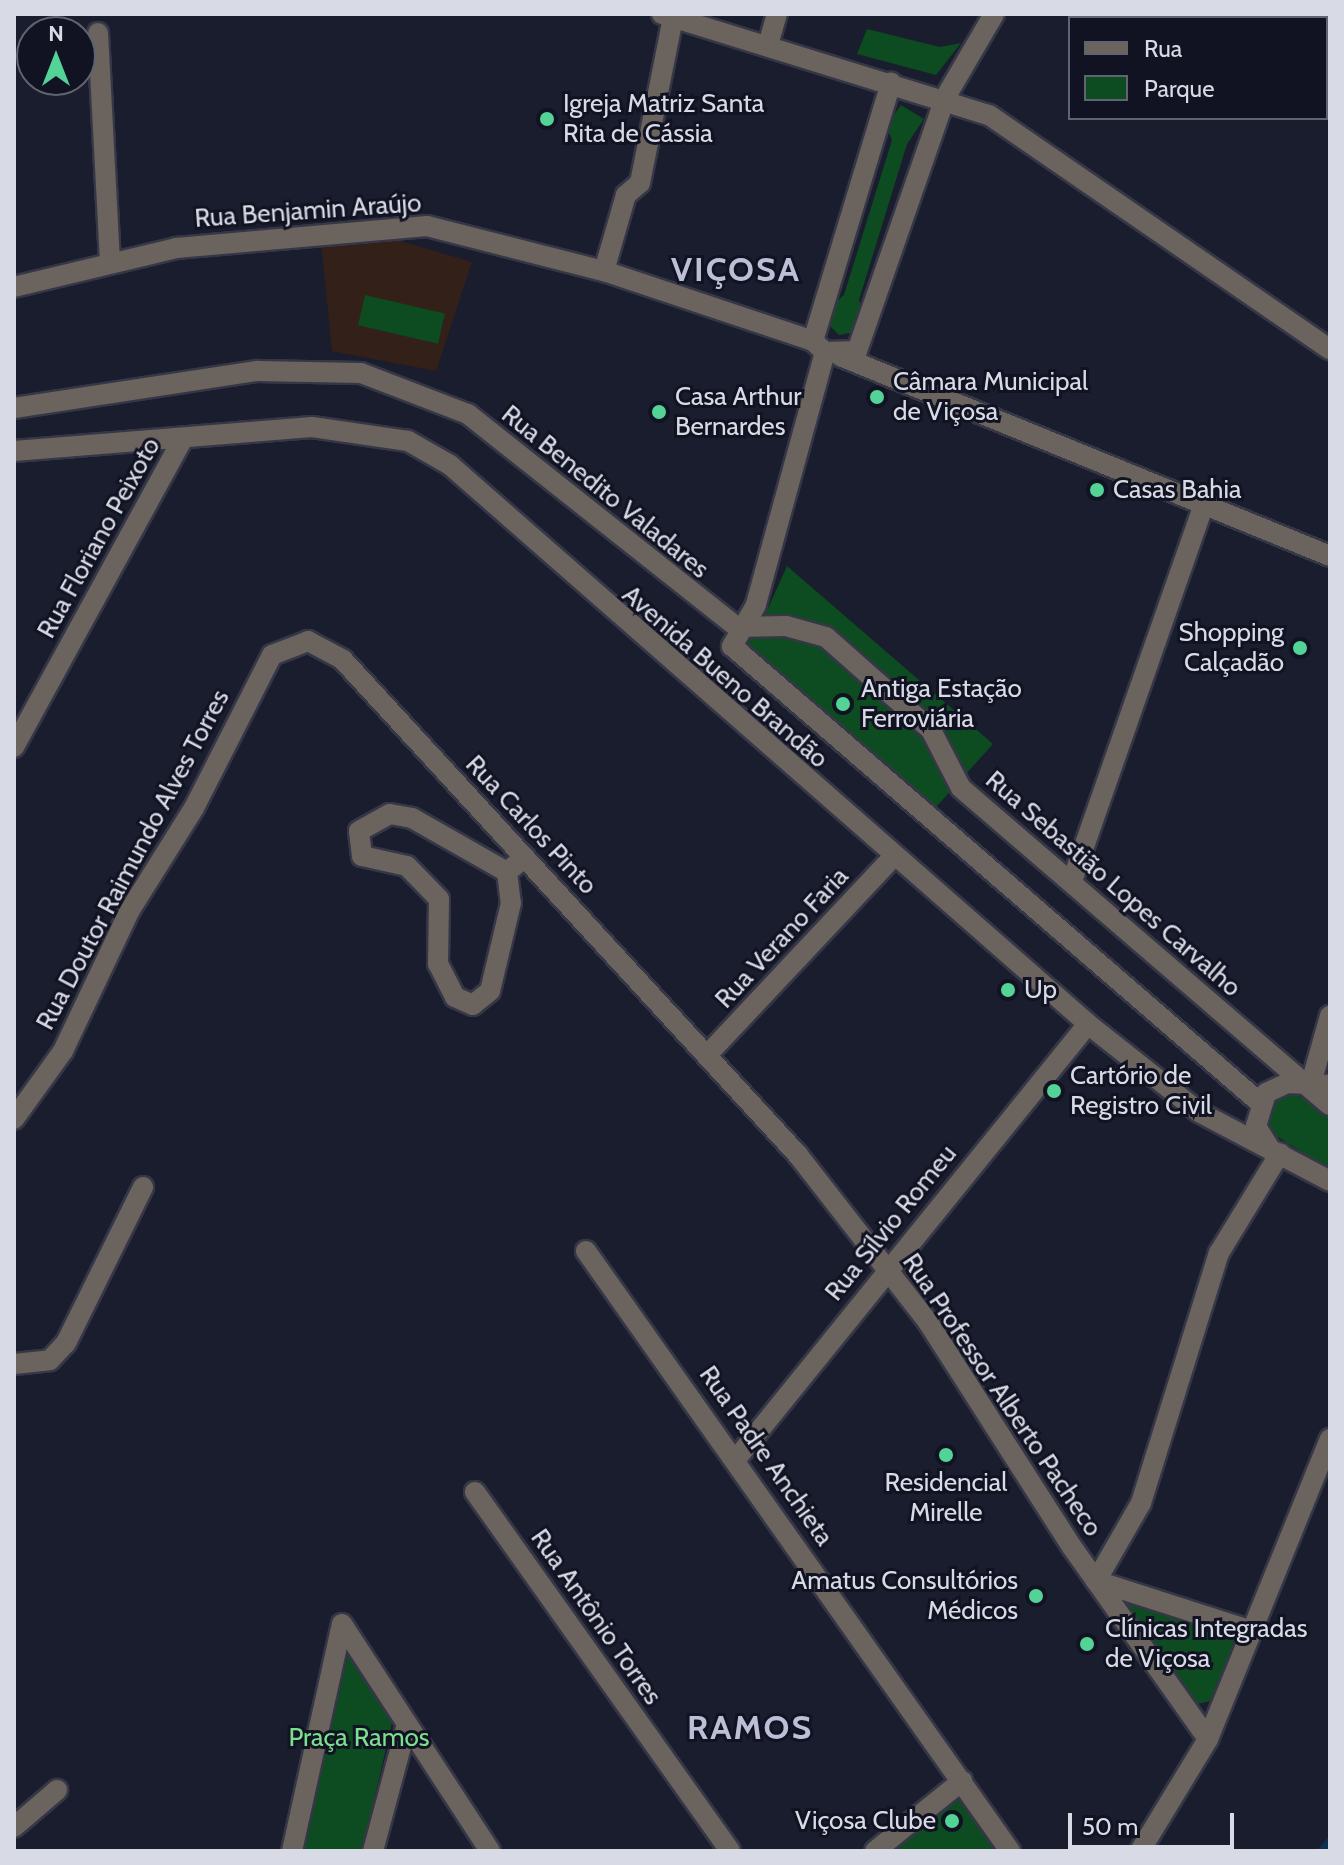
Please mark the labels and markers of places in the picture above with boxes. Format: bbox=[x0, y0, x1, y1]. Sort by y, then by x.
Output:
place label: Igreja Matriz Santa Rita de Cássia bbox=[563, 88, 764, 150]
marker: Igreja Matriz Santa Rita de Cássia bbox=[538, 110, 556, 128]
place label: Câmara Municipal de Viçosa bbox=[893, 366, 1088, 428]
place label: Casa Arthur Bernardes bbox=[675, 381, 802, 442]
marker: Câmara Municipal de Viçosa bbox=[868, 388, 886, 406]
marker: Casa Arthur Bernardes bbox=[650, 403, 668, 421]
place label: Casas Bahia bbox=[1113, 474, 1241, 506]
marker: Casas Bahia bbox=[1088, 481, 1106, 499]
place label: Shopping Calçadão bbox=[1179, 617, 1284, 678]
marker: Shopping Calçadão bbox=[1291, 639, 1309, 657]
place label: Antiga Estação Ferroviária bbox=[861, 673, 1022, 734]
marker: Antiga Estação Ferroviária bbox=[832, 693, 854, 715]
place label: Up bbox=[1024, 974, 1057, 1006]
marker: Up bbox=[999, 981, 1017, 999]
place label: Cartório de Registro Civil bbox=[1070, 1060, 1212, 1122]
marker: Cartório de Registro Civil bbox=[1045, 1082, 1063, 1100]
marker: Residencial Mirelle bbox=[937, 1446, 955, 1464]
place label: Residencial Mirelle bbox=[885, 1467, 1007, 1528]
place label: Amatus Consultórios Médicos bbox=[791, 1565, 1018, 1626]
marker: Amatus Consultórios Médicos bbox=[1025, 1585, 1047, 1607]
place label: Clínicas Integradas de Viçosa bbox=[1105, 1613, 1307, 1674]
marker: Clínicas Integradas de Viçosa bbox=[1076, 1633, 1098, 1655]
place label: Viçosa Clube bbox=[795, 1805, 936, 1837]
marker: Viçosa Clube bbox=[943, 1812, 961, 1830]

